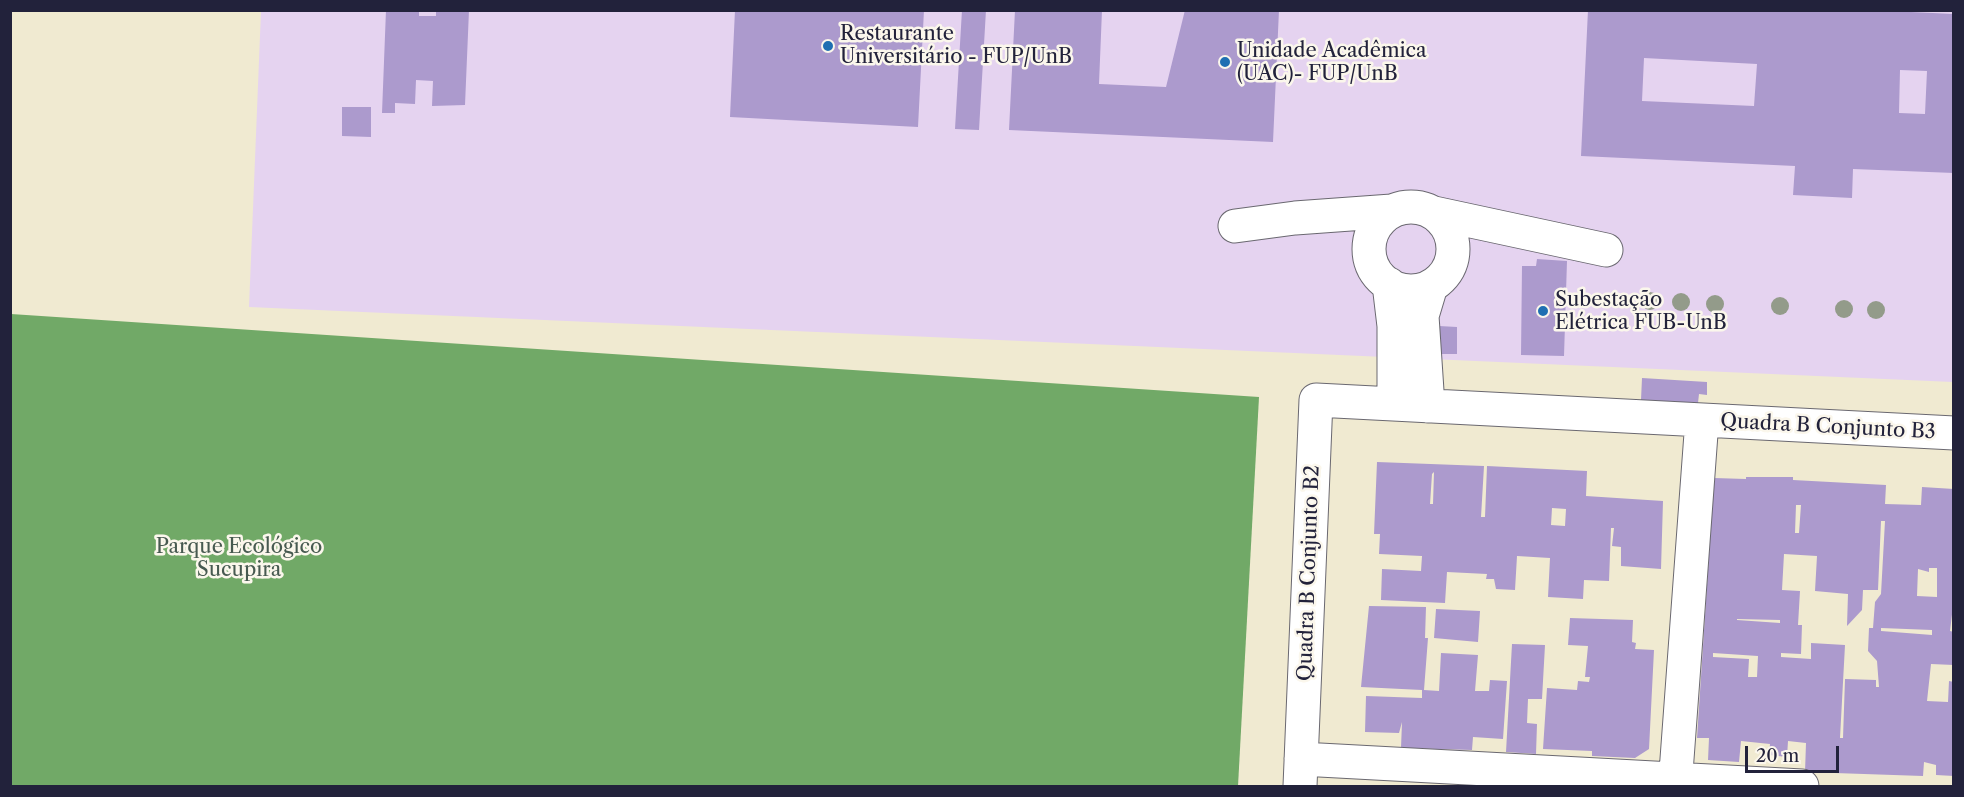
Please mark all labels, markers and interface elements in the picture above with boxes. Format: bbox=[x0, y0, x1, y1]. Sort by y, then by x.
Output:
place label: Restaurante Universitário - FUP/UnB bbox=[840, 22, 1072, 69]
marker: Restaurante Universitário - FUP/UnB bbox=[821, 39, 835, 53]
place label: Unidade Acadêmica (UAC)- FUP/UnB bbox=[1237, 39, 1427, 86]
marker: Unidade Acadêmica (UAC)- FUP/UnB bbox=[1218, 55, 1232, 69]
place label: Subestação Elétrica FUB-UnB bbox=[1555, 288, 1727, 335]
marker: Subestação Elétrica FUB-UnB bbox=[1536, 304, 1550, 318]
street label: Quadra B Conjunto B3 bbox=[1720, 409, 1936, 445]
street label: Quadra B Conjunto B2 bbox=[1293, 465, 1325, 681]
park label: Parque Ecológico Sucupira bbox=[156, 535, 322, 582]
scale bar bbox=[1748, 734, 1842, 772]
text: 20 m bbox=[1756, 745, 1799, 767]

